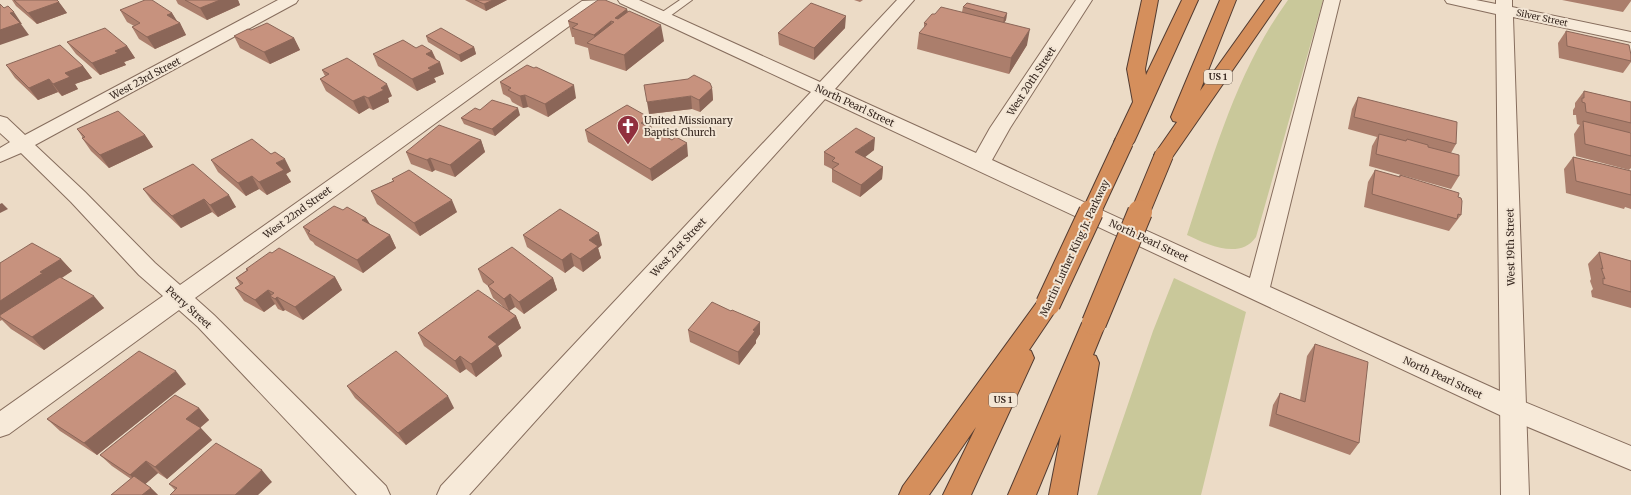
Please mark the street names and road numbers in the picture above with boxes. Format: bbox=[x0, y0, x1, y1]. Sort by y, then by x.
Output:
street label: Silver Street bbox=[1515, 7, 1569, 28]
street label: West 20th Street bbox=[1004, 44, 1059, 119]
street label: West 23rd Street bbox=[107, 54, 183, 103]
road number: US 1 bbox=[1204, 70, 1232, 84]
street label: North Pearl Street bbox=[813, 81, 897, 130]
street label: Martin Luther King Jr. Parkway bbox=[1037, 177, 1112, 319]
street label: West 22nd Street bbox=[260, 183, 334, 242]
street label: West 19th Street bbox=[1503, 208, 1518, 287]
street label: West 21st Street bbox=[647, 215, 709, 280]
street label: North Pearl Street bbox=[1107, 216, 1191, 265]
street label: Perry Street bbox=[163, 283, 214, 331]
street label: North Pearl Street bbox=[1401, 353, 1485, 402]
road number: US 1 bbox=[989, 393, 1017, 407]

